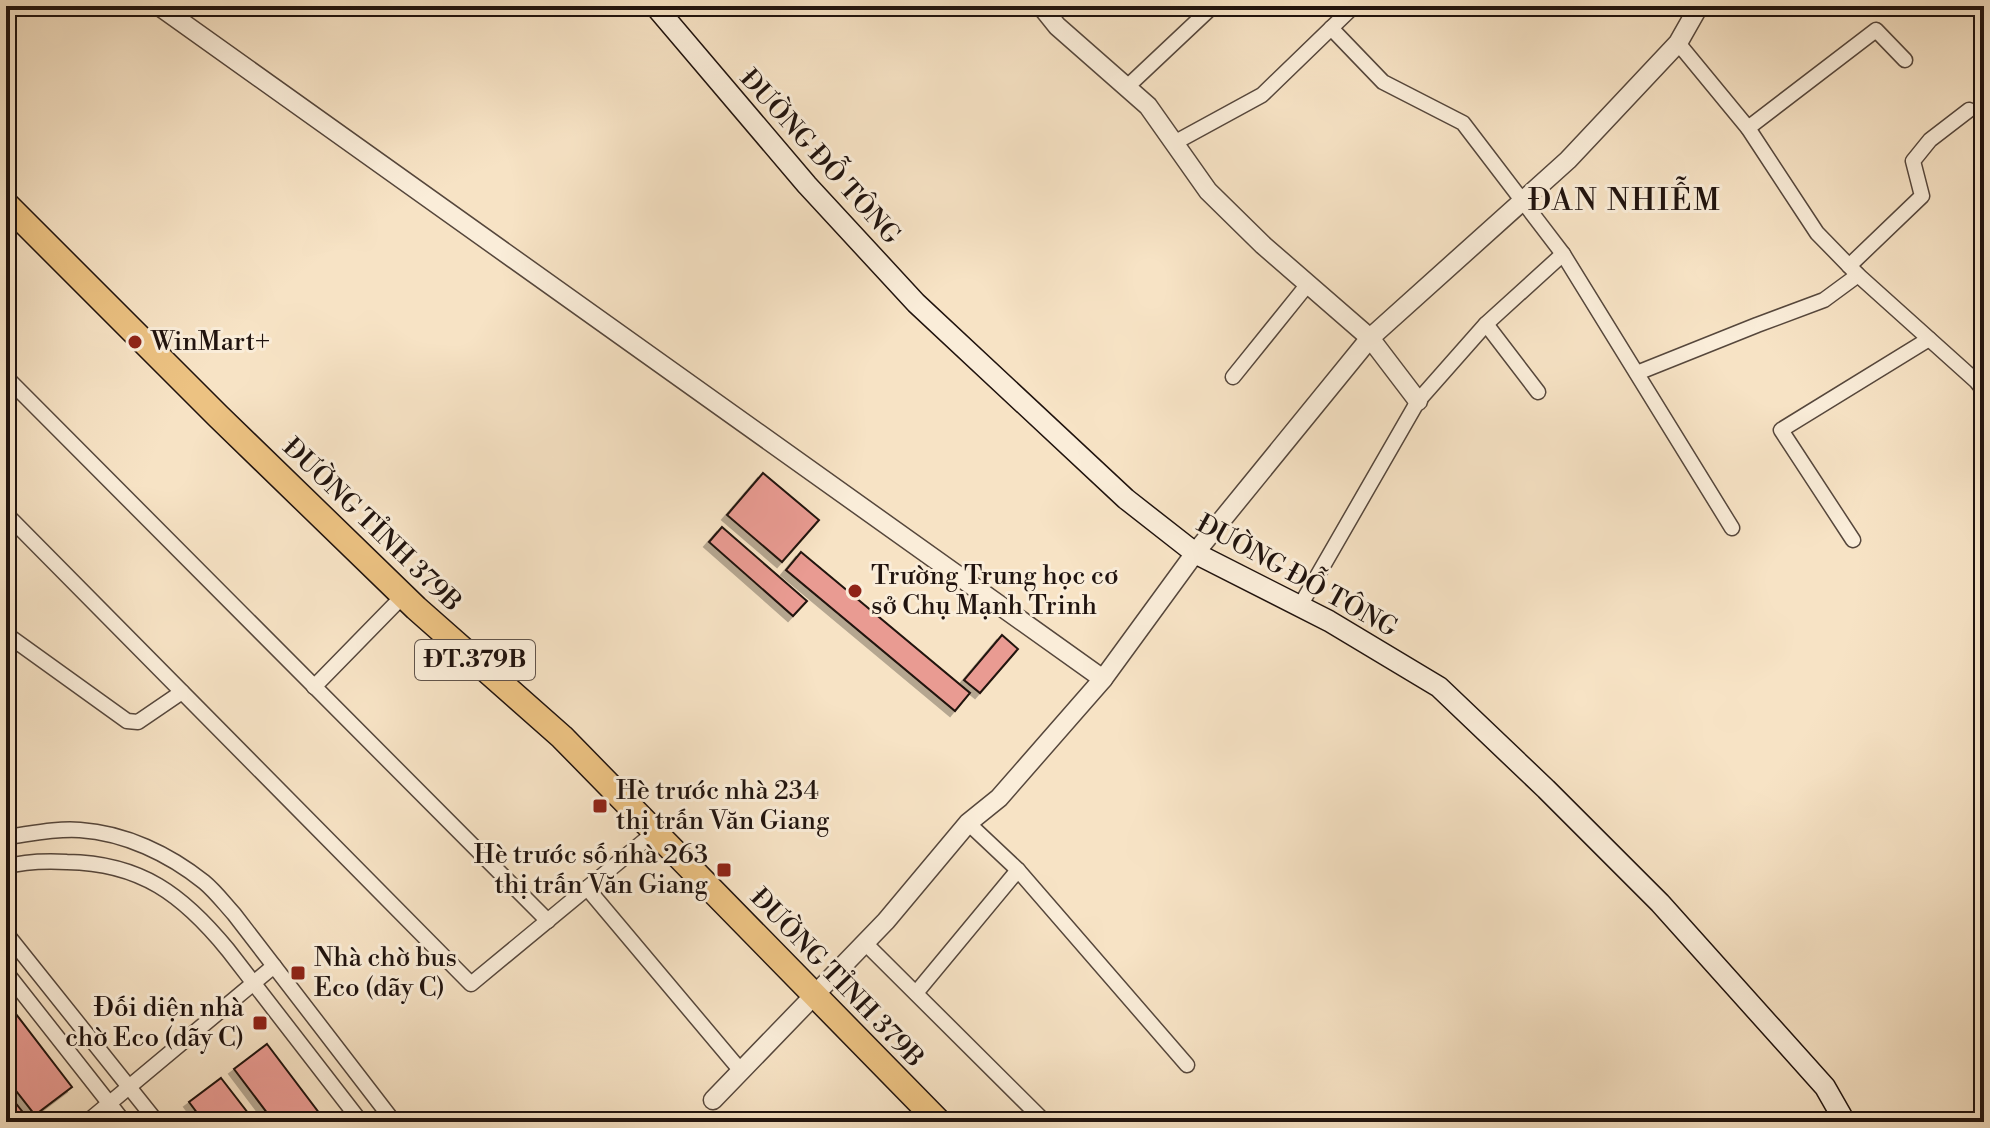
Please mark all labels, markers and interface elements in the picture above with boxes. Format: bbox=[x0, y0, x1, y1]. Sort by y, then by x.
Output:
street label: ĐƯỜNG ĐỖ TÔNG bbox=[733, 60, 911, 251]
district label: ĐAN NHIỄM bbox=[1528, 176, 1722, 220]
place label: WinMart+ bbox=[150, 326, 270, 358]
marker: WinMart+ bbox=[126, 333, 144, 351]
street label: ĐƯỜNG TỈNH 379B bbox=[276, 430, 469, 619]
street label: ĐƯỜNG ĐỖ TÔNG bbox=[1191, 503, 1405, 644]
place label: Trường Trung học cơ sở Chụ Mạnh Trinh bbox=[871, 560, 1119, 622]
marker: Trường Trung học cơ sở Chụ Mạnh Trinh bbox=[846, 582, 864, 600]
road number: ĐT.379B bbox=[415, 640, 535, 680]
place label: Hè trước nhà 234 thị trấn Văn Giang bbox=[616, 775, 830, 837]
marker: Hè trước nhà 234 thị trấn Văn Giang bbox=[591, 797, 609, 815]
place label: Hè trước số nhà 263 thị trấn Văn Giang bbox=[474, 839, 709, 901]
marker: Hè trước số nhà 263 thị trấn Văn Giang bbox=[715, 861, 733, 879]
street label: ĐƯỜNG TỈNH 379B bbox=[743, 881, 932, 1074]
place label: Nhà chờ bus Eco (dãy C) bbox=[314, 942, 457, 1004]
marker: Nhà chờ bus Eco (dãy C) bbox=[289, 964, 307, 982]
place label: Đối diện nhà chờ Eco (dãy C) bbox=[65, 992, 245, 1054]
marker: Đối diện nhà chờ Eco (dãy C) bbox=[251, 1014, 269, 1032]

